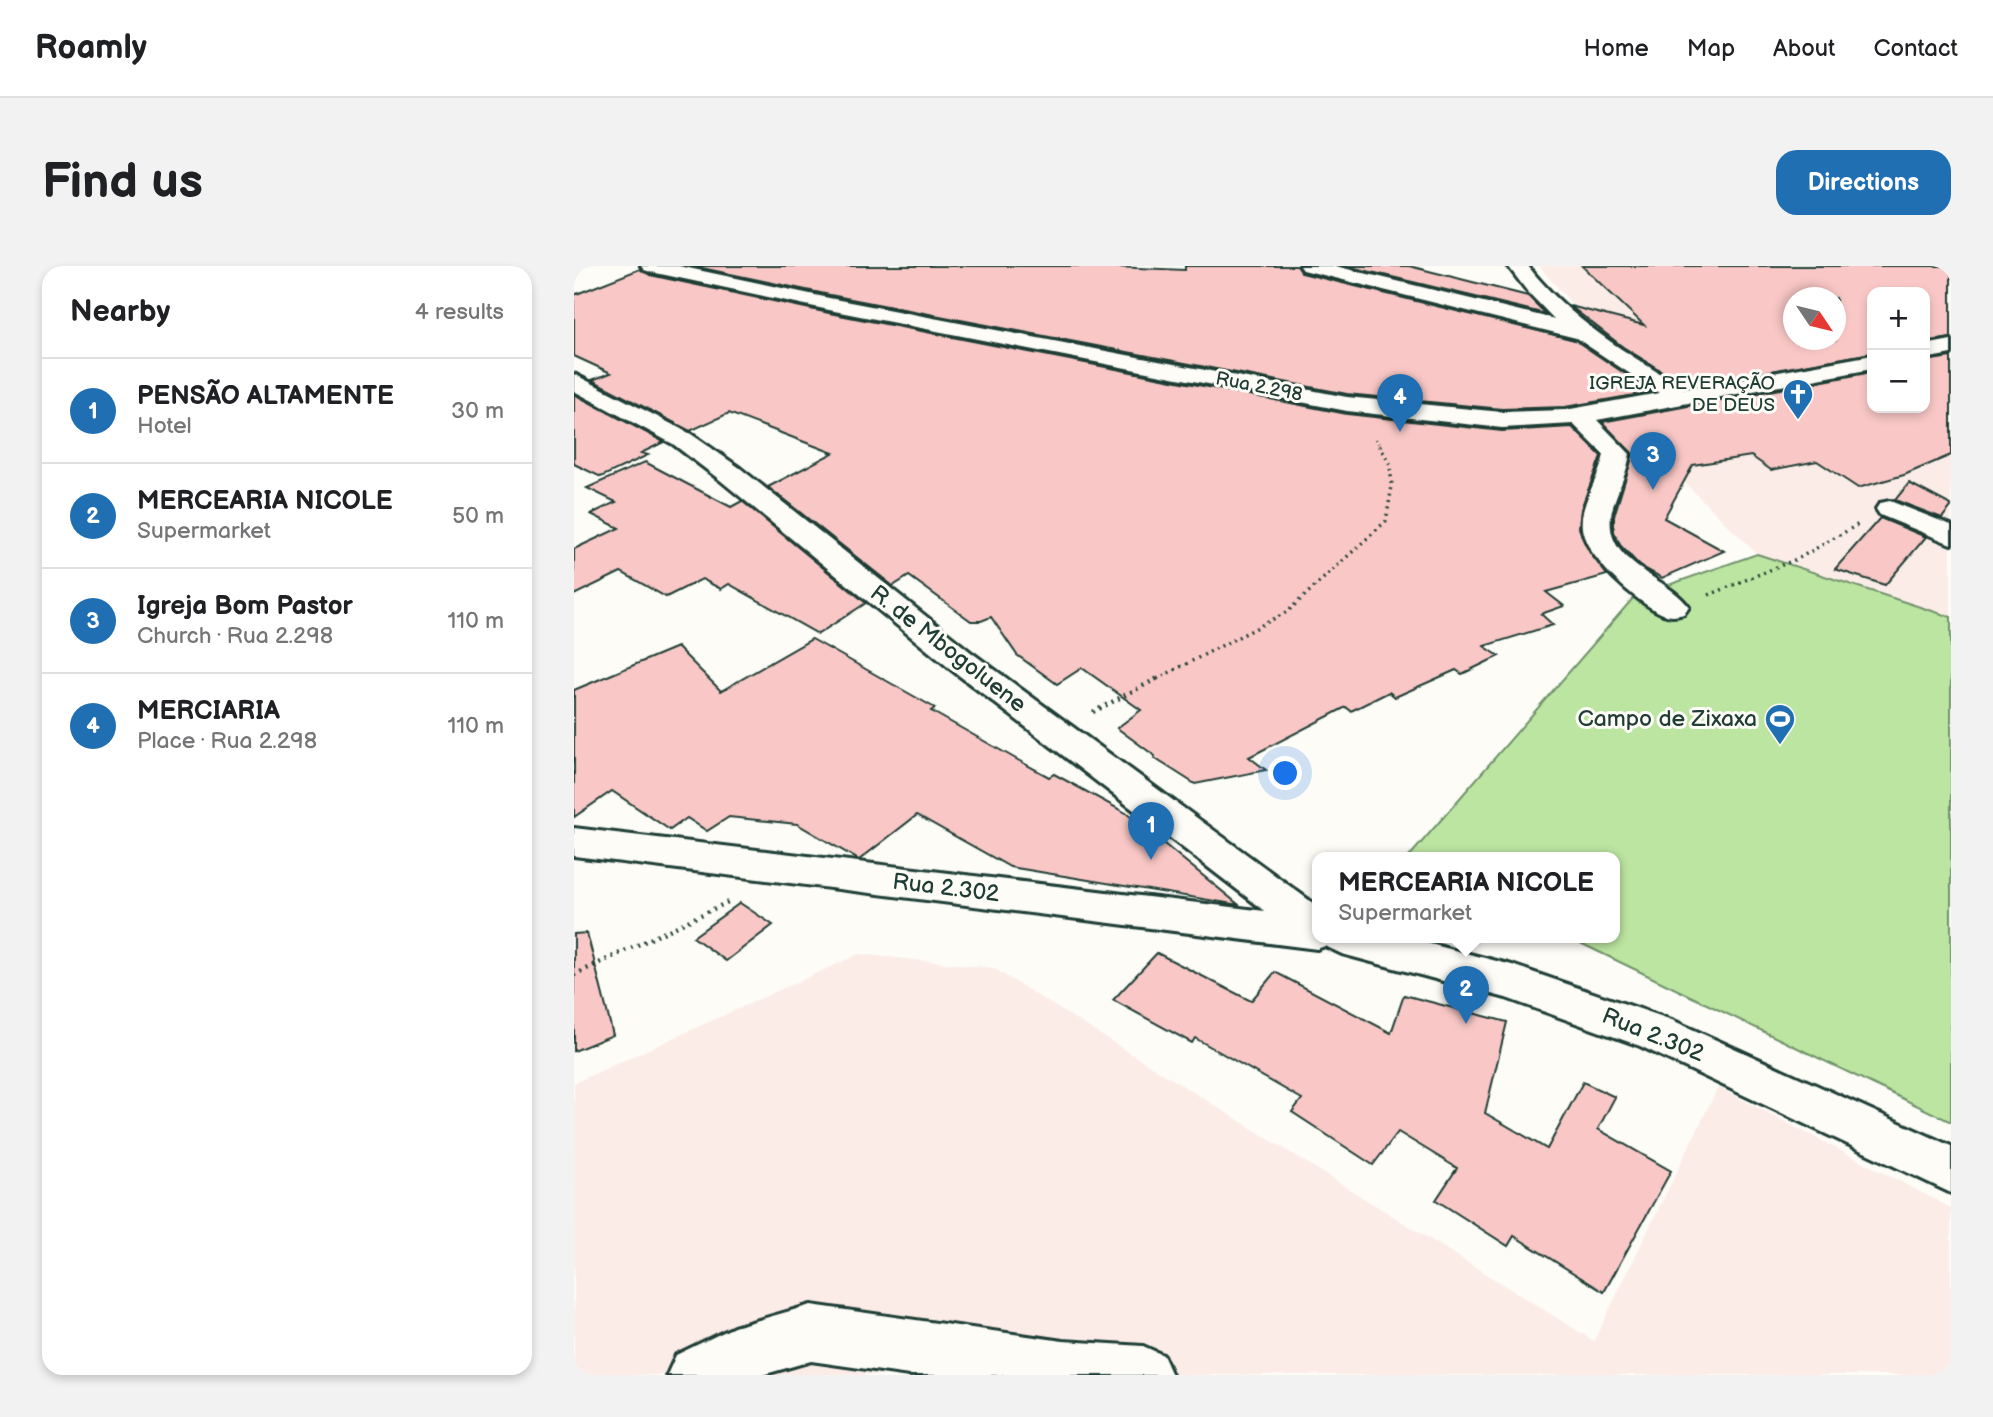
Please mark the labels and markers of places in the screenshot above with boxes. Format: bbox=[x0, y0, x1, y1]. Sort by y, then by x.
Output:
place label: IGREJA REVERAÇÃO DE DEUS bbox=[1589, 372, 1775, 417]
pin: 4 bbox=[1377, 374, 1423, 432]
church icon: IGREJA REVERAÇÃO DE DEUS bbox=[1781, 377, 1815, 421]
pin: 3 bbox=[1630, 432, 1676, 490]
sports icon: Campo de Zixaxa bbox=[1763, 702, 1797, 746]
place label: Campo de Zixaxa bbox=[1577, 705, 1757, 733]
pin: 1 bbox=[1128, 802, 1174, 860]
pin: 2 bbox=[1443, 966, 1489, 1024]

